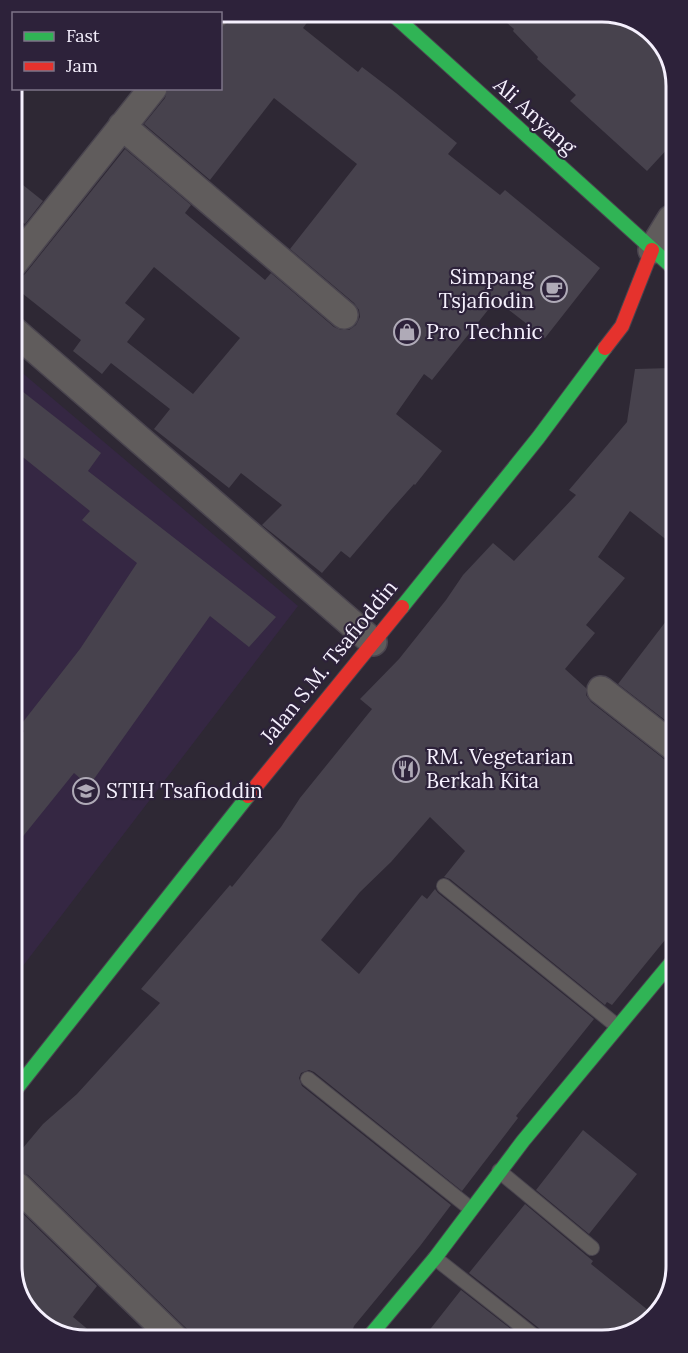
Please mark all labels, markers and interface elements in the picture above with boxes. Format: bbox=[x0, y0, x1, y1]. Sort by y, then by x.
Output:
legend bbox=[12, 12, 222, 90]
text: Fast bbox=[66, 24, 100, 47]
text: Jam bbox=[65, 54, 98, 77]
street label: Ali Anyang bbox=[488, 71, 583, 160]
place label: Simpang Tsjafiodin bbox=[439, 263, 534, 314]
cafe icon: Simpang Tsjafiodin bbox=[539, 274, 569, 304]
shop icon: Pro Technic bbox=[392, 317, 422, 347]
place label: Pro Technic bbox=[426, 318, 543, 345]
street label: Jalan S.M. Tsafioddin bbox=[254, 574, 403, 750]
place label: RM. Vegetarian Berkah Kita bbox=[426, 743, 574, 794]
restaurant icon: RM. Vegetarian Berkah Kita bbox=[391, 754, 421, 784]
school or university icon: STIH Tsafioddin bbox=[71, 776, 101, 806]
place label: STIH Tsafioddin bbox=[106, 777, 263, 804]

